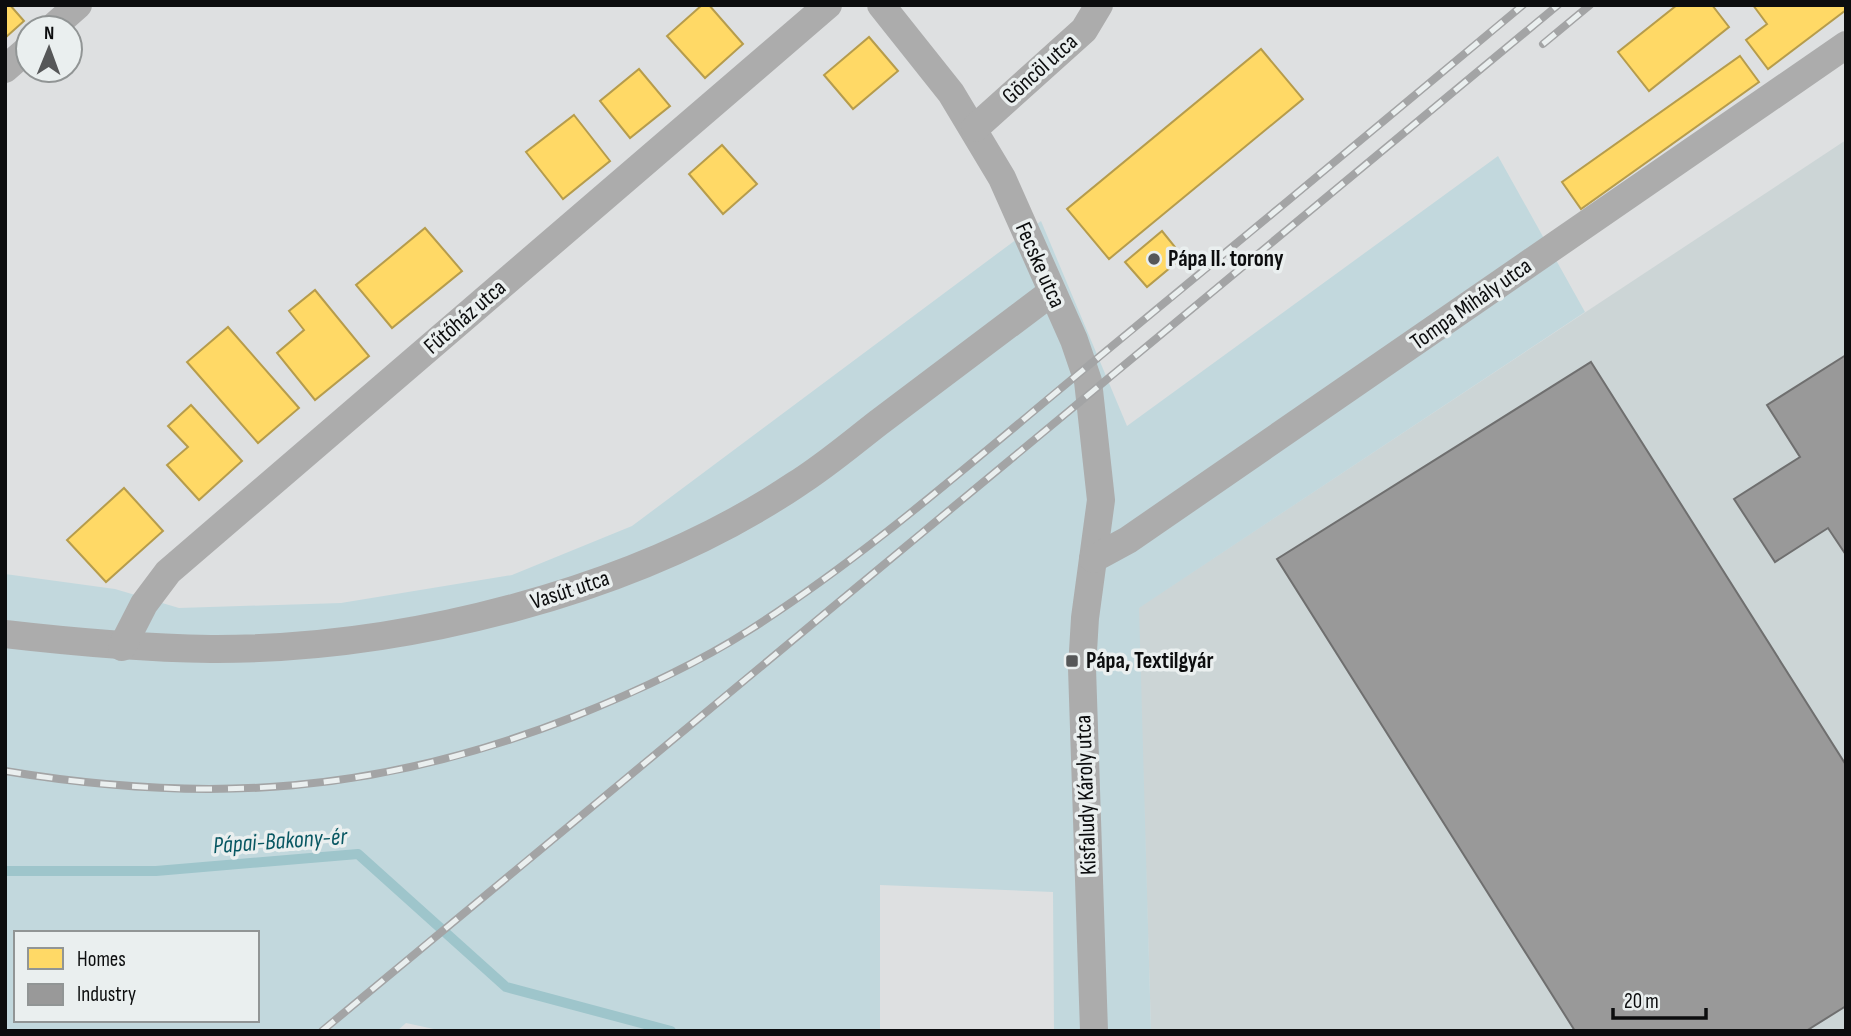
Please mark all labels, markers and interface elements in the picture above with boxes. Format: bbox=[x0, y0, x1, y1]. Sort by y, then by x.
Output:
north arrow bbox=[14, 14, 84, 84]
text: N bbox=[44, 22, 55, 45]
street label: Göncöl utca bbox=[997, 28, 1083, 110]
street label: Fecske utca bbox=[1009, 218, 1071, 312]
place label: Pápa II. torony bbox=[1168, 245, 1284, 273]
marker: Pápa II. torony bbox=[1146, 251, 1162, 267]
street label: Tompa Mihály utca bbox=[1405, 252, 1537, 356]
street label: Fűtőház utca bbox=[418, 274, 512, 360]
street label: Vasút utca bbox=[527, 564, 613, 616]
place label: Pápa, Textilgyár bbox=[1086, 647, 1214, 675]
marker: Pápa, Textilgyár bbox=[1064, 653, 1080, 669]
street label: Kisfaludy Károly utca bbox=[1069, 714, 1103, 876]
water label: Pápai-Bakony-ér bbox=[212, 822, 349, 860]
legend bbox=[14, 931, 259, 1022]
text: Homes bbox=[77, 947, 126, 972]
scale bar bbox=[1613, 976, 1706, 1020]
text: Industry bbox=[77, 982, 136, 1007]
text: 20 m bbox=[1624, 989, 1659, 1014]

